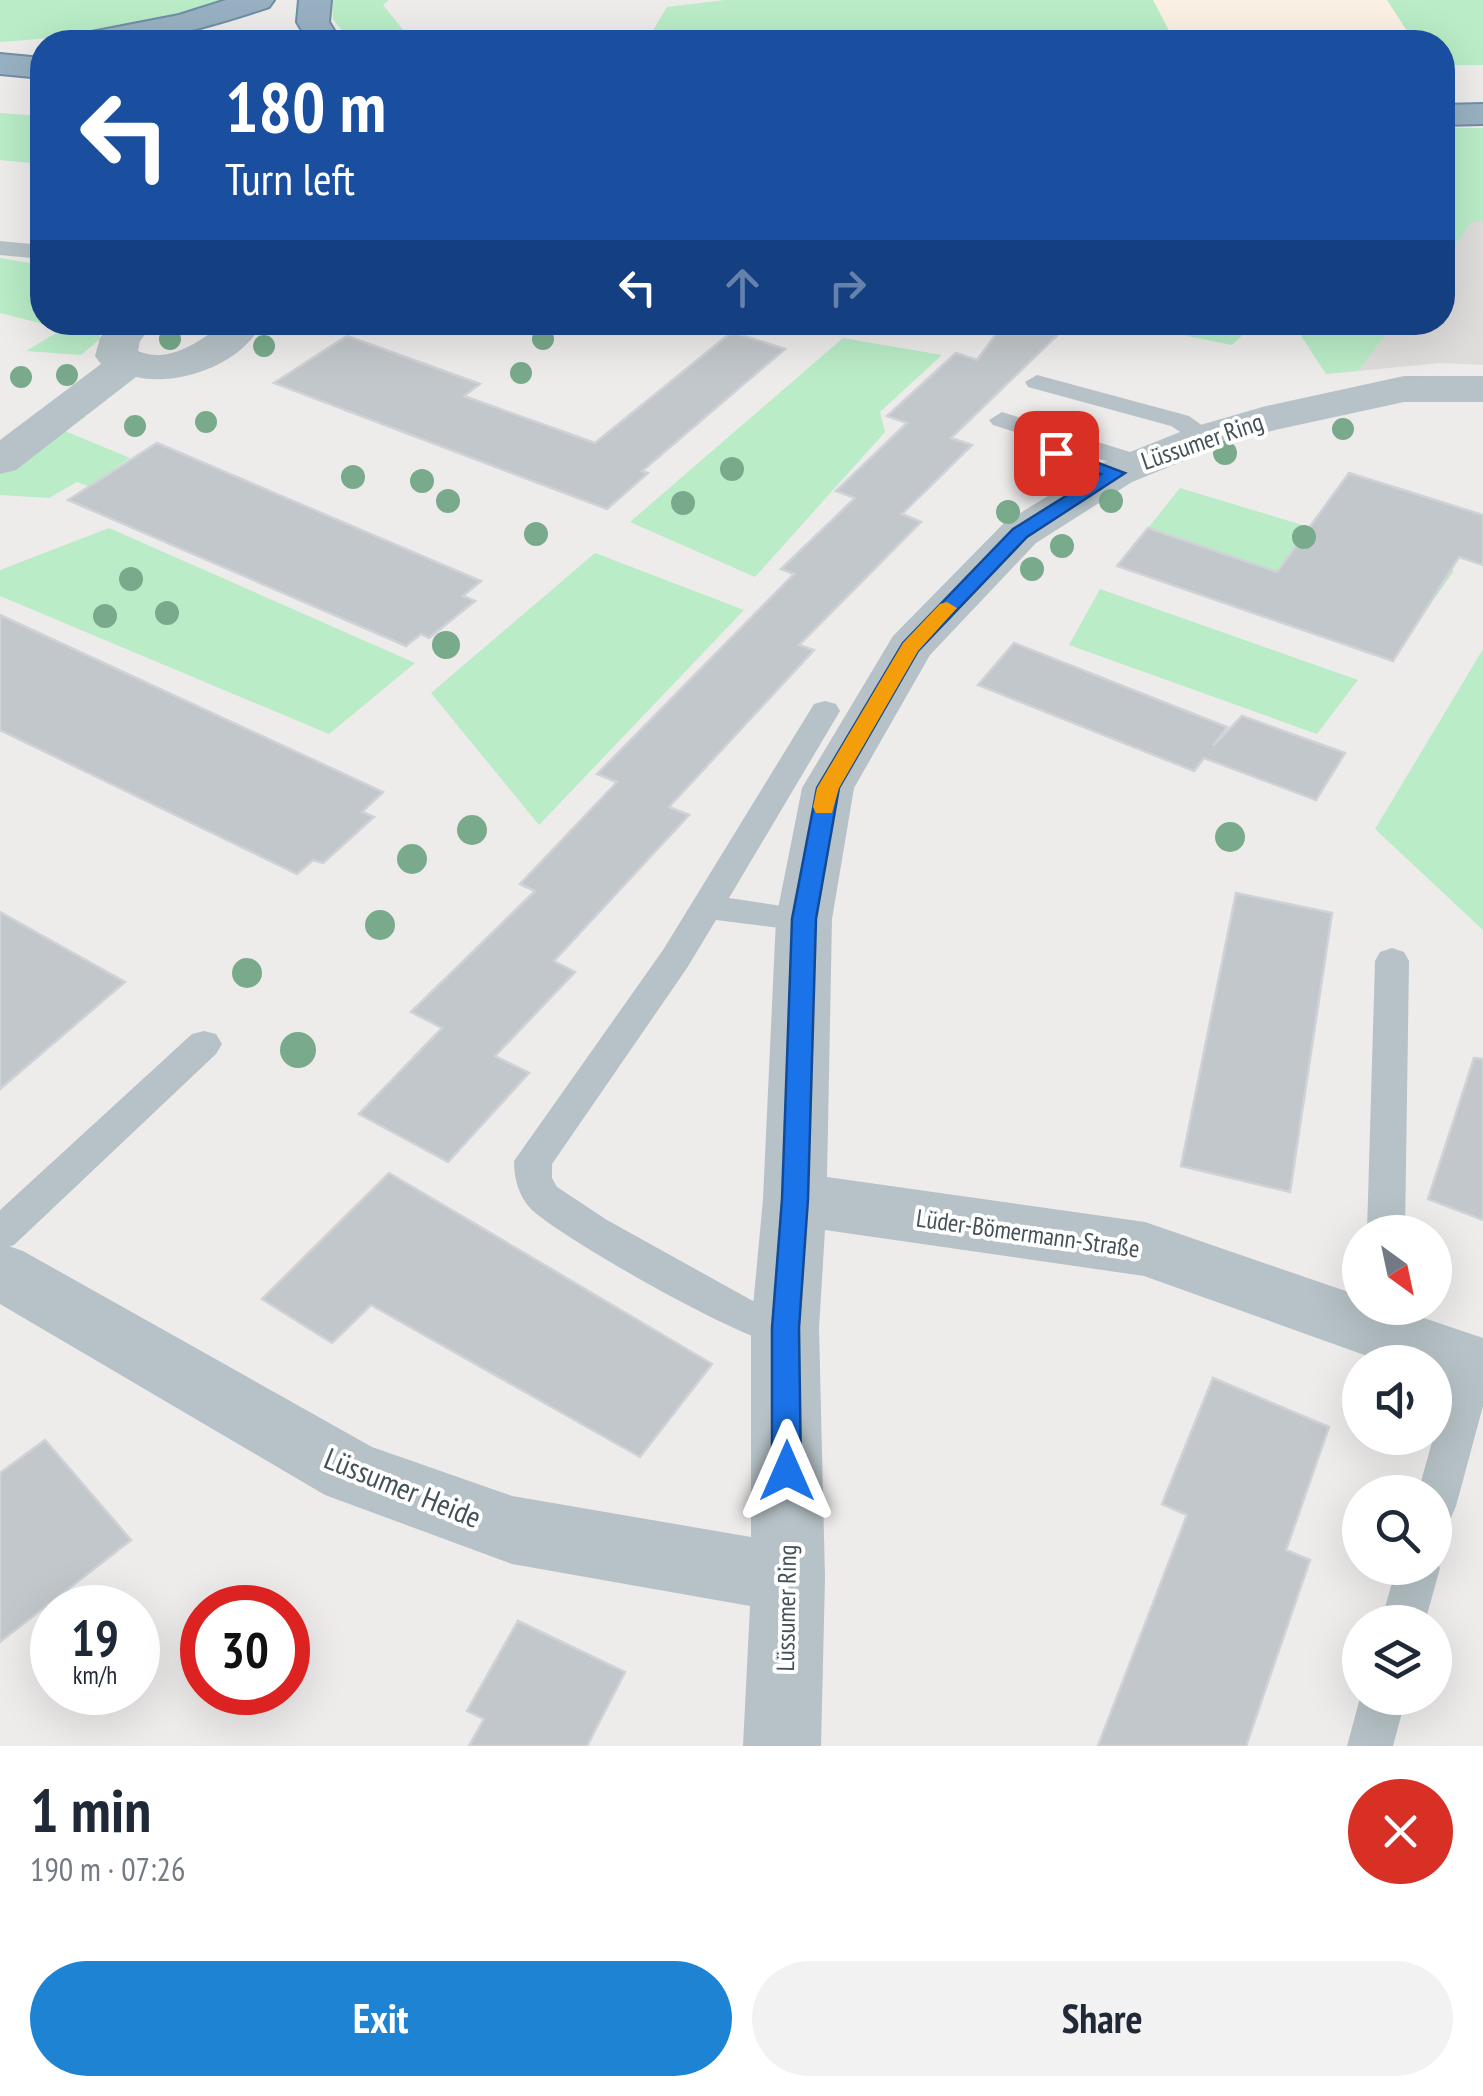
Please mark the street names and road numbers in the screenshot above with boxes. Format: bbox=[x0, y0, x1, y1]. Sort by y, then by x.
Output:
street label: Lüssumer Ring bbox=[1137, 405, 1267, 477]
street label: Lüder-Bömermann-Straße bbox=[914, 1201, 1142, 1265]
street label: Lüssumer Heide bbox=[319, 1438, 487, 1536]
street label: Lüssumer Ring bbox=[769, 1544, 803, 1672]

